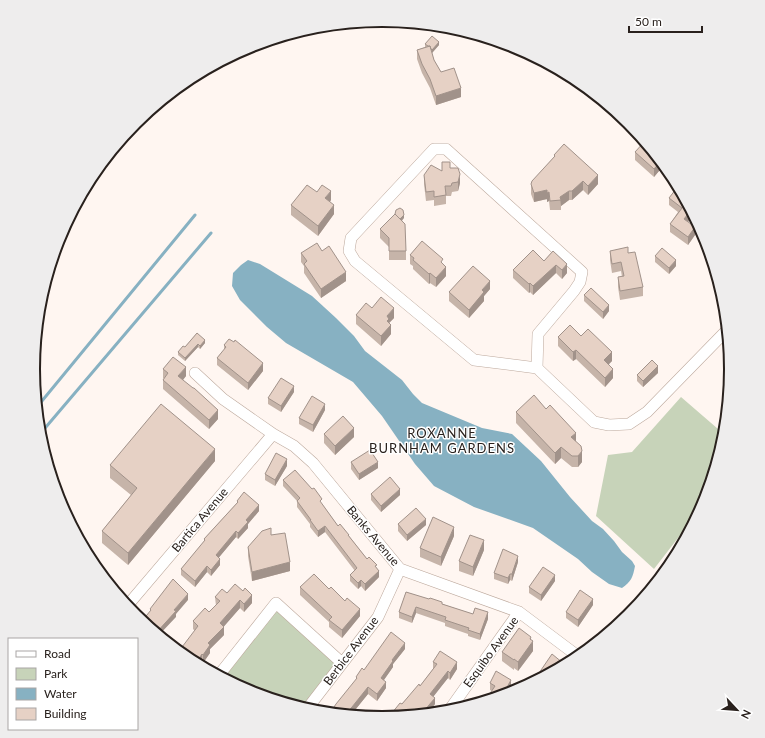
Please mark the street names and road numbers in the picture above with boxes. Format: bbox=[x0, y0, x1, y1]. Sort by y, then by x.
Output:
street label: Bartica Avenue bbox=[168, 484, 231, 555]
street label: Banks Avenue bbox=[344, 503, 403, 569]
street label: Berbice Avenue bbox=[320, 613, 381, 688]
street label: Esquibo Avenue bbox=[460, 613, 521, 690]

